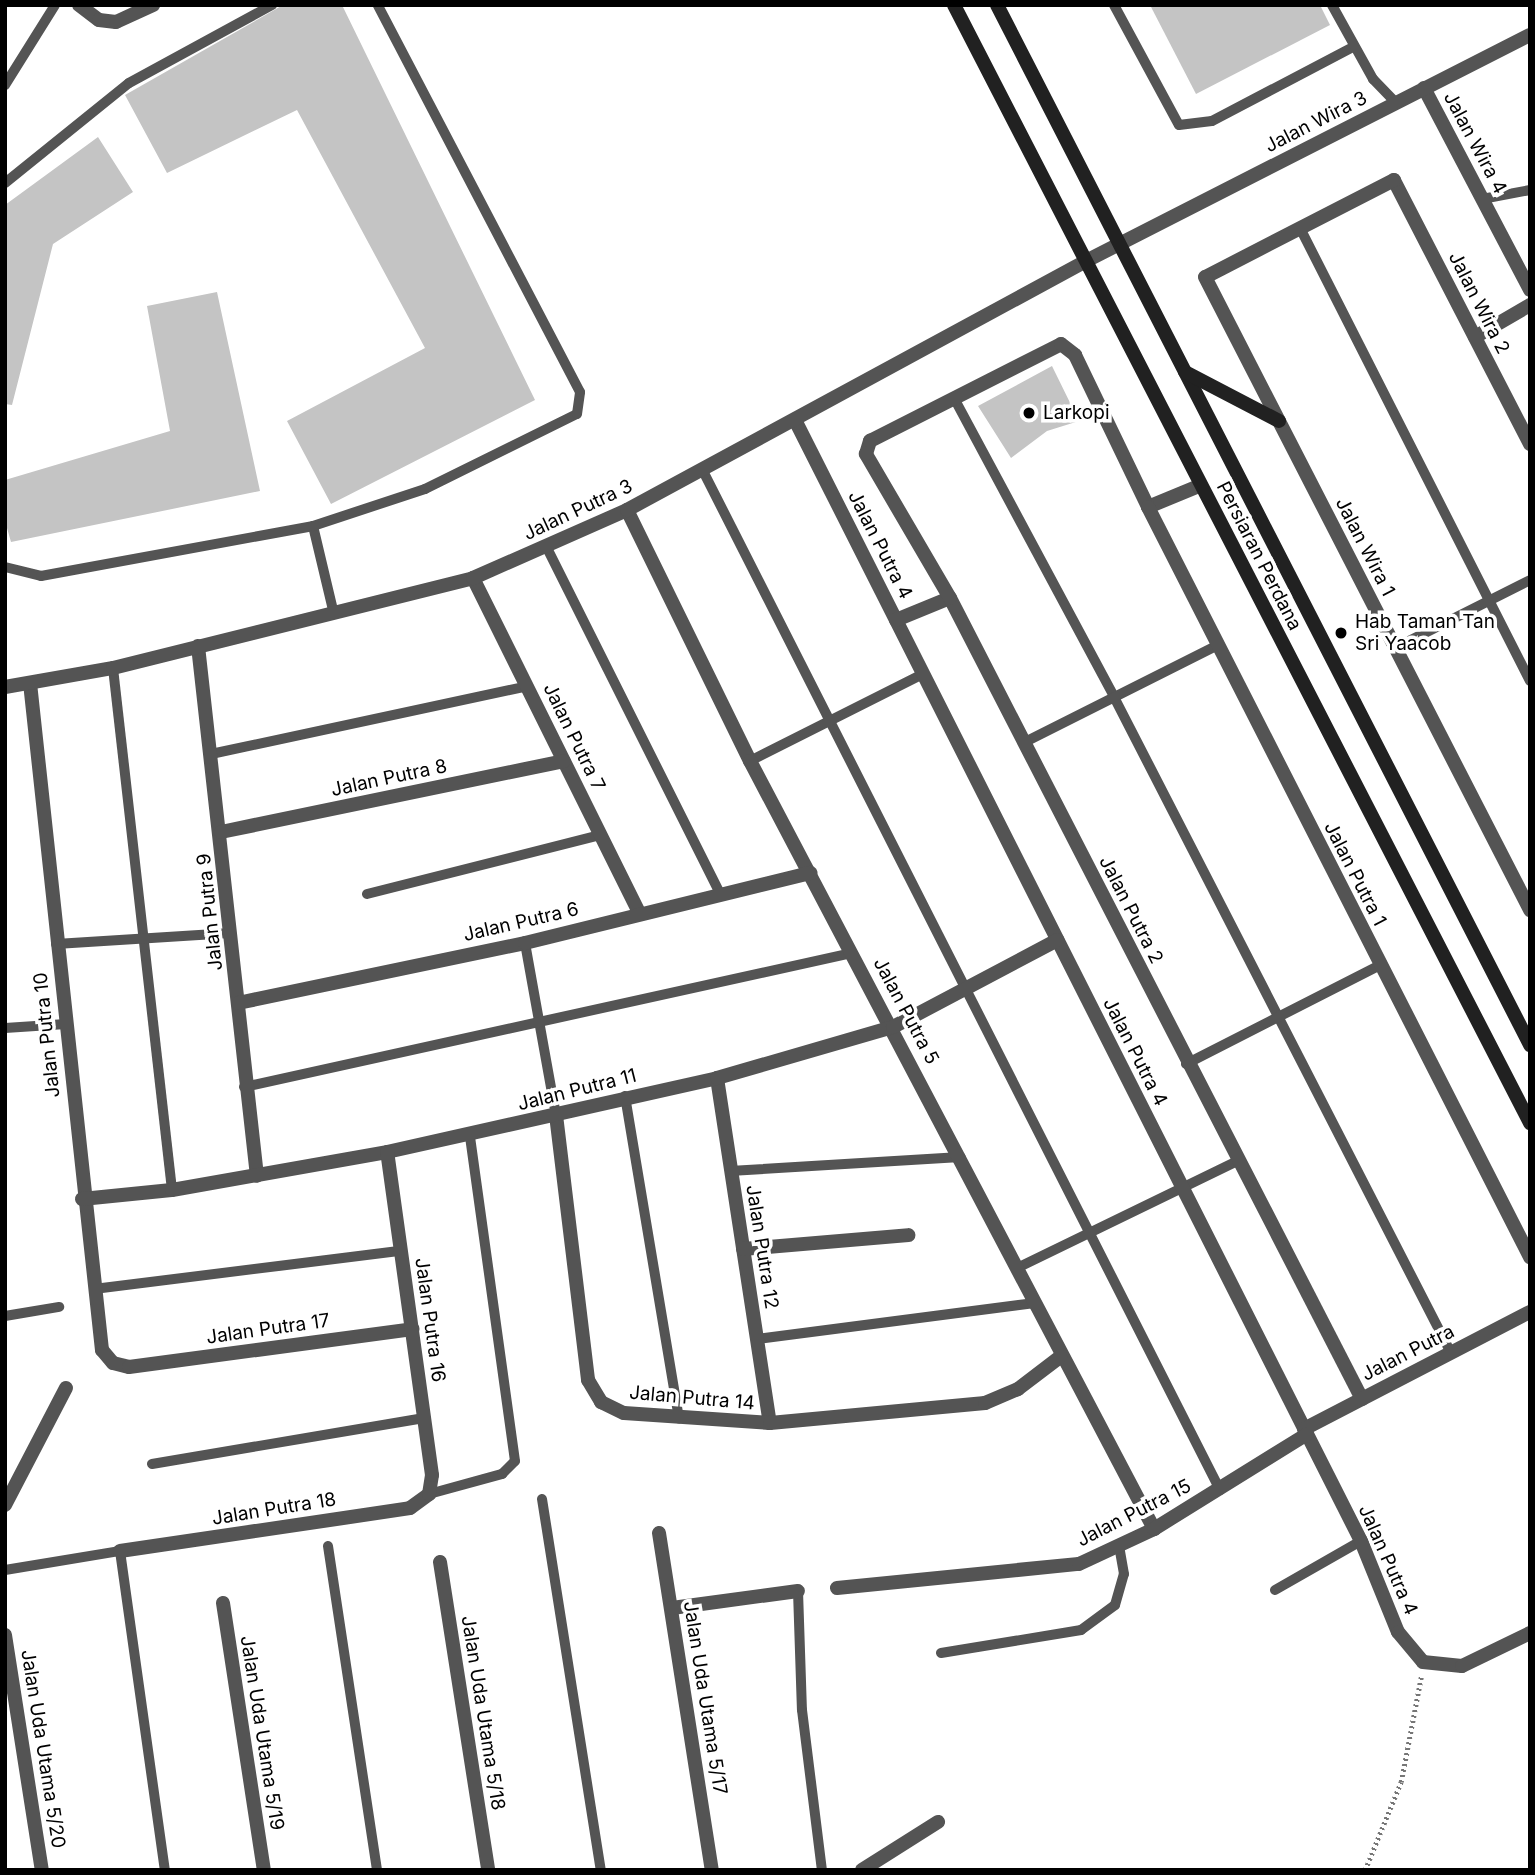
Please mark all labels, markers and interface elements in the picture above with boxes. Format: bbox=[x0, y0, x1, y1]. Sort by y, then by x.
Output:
street label: Jalan Wira 3 bbox=[1261, 87, 1371, 157]
street label: Jalan Wira 4 bbox=[1439, 88, 1511, 198]
street label: Jalan Wira 2 bbox=[1444, 248, 1514, 358]
place label: Larkopi bbox=[1043, 402, 1109, 424]
marker: Larkopi bbox=[1021, 405, 1037, 421]
street label: Jalan Putra 3 bbox=[520, 475, 636, 545]
street label: Persiaran Perdana bbox=[1212, 478, 1306, 634]
street label: Jalan Putra 4 bbox=[843, 487, 917, 603]
street label: Jalan Wira 1 bbox=[1330, 494, 1400, 600]
place label: Hab Taman Tan Sri Yaacob bbox=[1355, 611, 1495, 655]
marker: Hab Taman Tan Sri Yaacob bbox=[1333, 625, 1349, 641]
street label: Jalan Putra 7 bbox=[538, 679, 610, 795]
street label: Jalan Putra 8 bbox=[329, 755, 449, 801]
street label: Jalan Putra 1 bbox=[1319, 818, 1391, 930]
street label: Jalan Putra 9 bbox=[193, 852, 227, 972]
street label: Jalan Putra 2 bbox=[1094, 852, 1168, 968]
street label: Jalan Putra 6 bbox=[461, 898, 581, 946]
street label: Jalan Putra 5 bbox=[868, 954, 944, 1068]
street label: Jalan Putra 10 bbox=[29, 971, 65, 1099]
street label: Jalan Putra 4 bbox=[1098, 994, 1172, 1110]
street label: Jalan Putra 11 bbox=[515, 1064, 639, 1116]
street label: Jalan Putra 12 bbox=[741, 1183, 783, 1311]
street label: Jalan Putra 16 bbox=[410, 1256, 450, 1384]
street label: Jalan Putra 17 bbox=[205, 1309, 331, 1349]
street label: Jalan Putra bbox=[1358, 1320, 1458, 1386]
street label: Jalan Putra 14 bbox=[628, 1381, 756, 1415]
street label: Jalan Putra 15 bbox=[1073, 1474, 1195, 1552]
street label: Jalan Putra 18 bbox=[210, 1488, 338, 1530]
street label: Jalan Putra 4 bbox=[1354, 1501, 1422, 1619]
street label: Jalan Uda Utama 5/17 bbox=[678, 1600, 732, 1796]
street label: Jalan Uda Utama 5/18 bbox=[456, 1614, 510, 1812]
street label: Jalan Uda Utama 5/19 bbox=[235, 1634, 289, 1832]
street label: Jalan Uda Utama 5/20 bbox=[16, 1648, 70, 1850]

